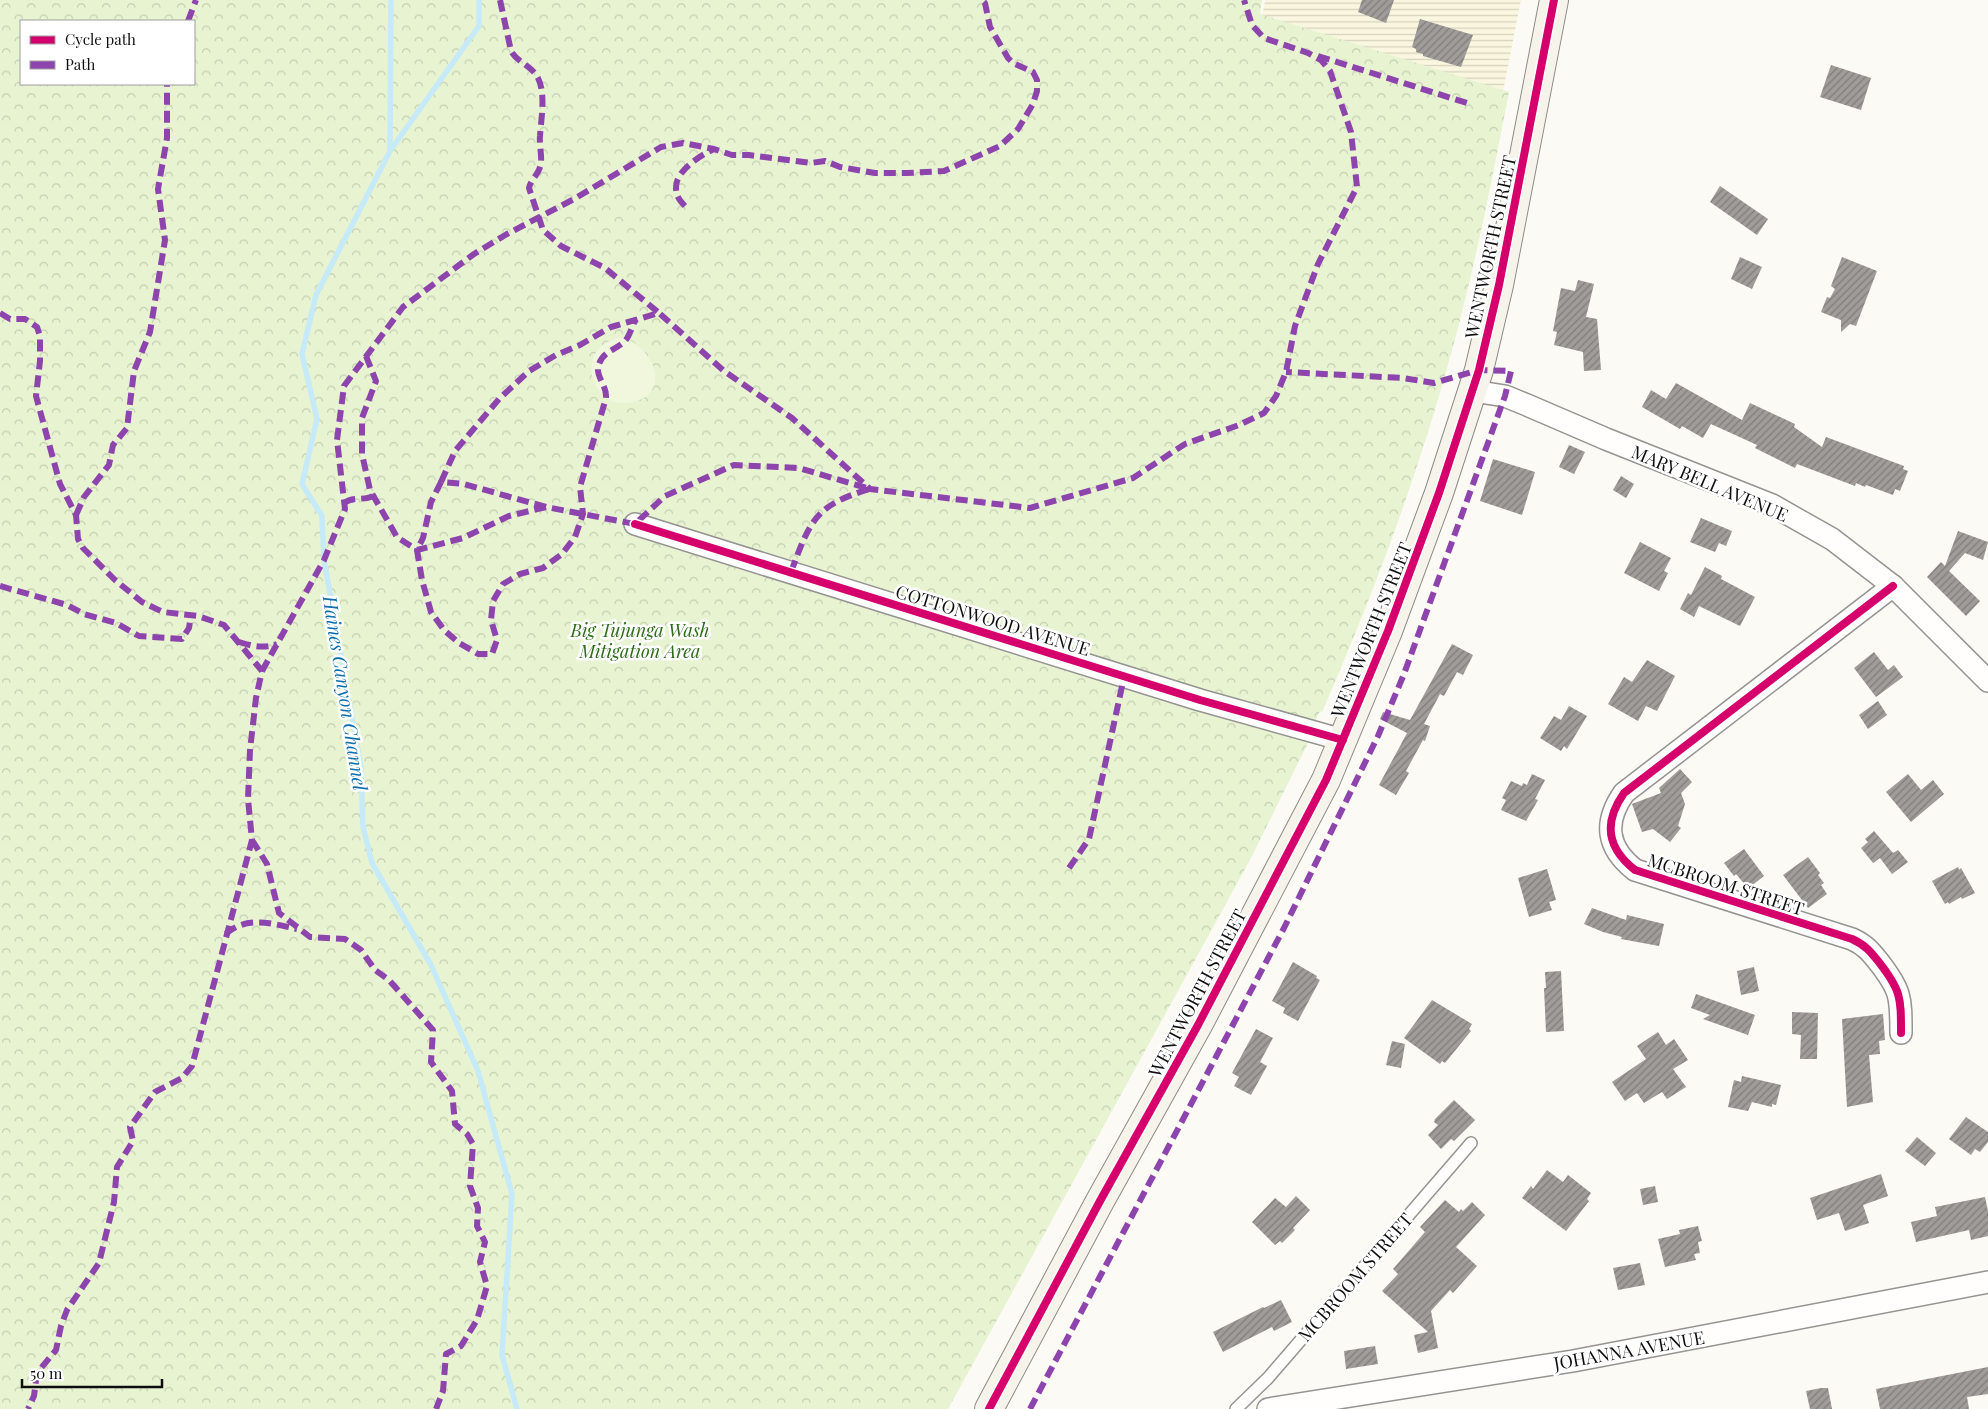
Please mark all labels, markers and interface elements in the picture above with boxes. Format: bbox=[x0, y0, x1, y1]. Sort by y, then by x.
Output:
legend bbox=[20, 20, 195, 85]
text: Cycle path bbox=[65, 29, 136, 49]
text: Path bbox=[65, 54, 95, 74]
street label: WENTWORTH STREET bbox=[1459, 153, 1521, 342]
street label: MARY BELL AVENUE bbox=[1628, 439, 1792, 527]
street label: WENTWORTH STREET bbox=[1325, 539, 1417, 722]
street label: COTTONWOOD AVENUE bbox=[893, 579, 1093, 661]
water label: Haines Canyon Channel bbox=[318, 593, 374, 793]
park label: Big Tujunga Wash Mitigation Area bbox=[570, 618, 710, 663]
street label: MCBROOM STREET bbox=[1645, 847, 1807, 921]
street label: WENTWORTH STREET bbox=[1142, 905, 1251, 1082]
street label: MCBROOM STREET bbox=[1292, 1208, 1418, 1346]
street label: JOHANNA AVENUE bbox=[1551, 1325, 1706, 1375]
scale bar bbox=[22, 1356, 162, 1388]
text: 50 m bbox=[30, 1363, 63, 1383]

